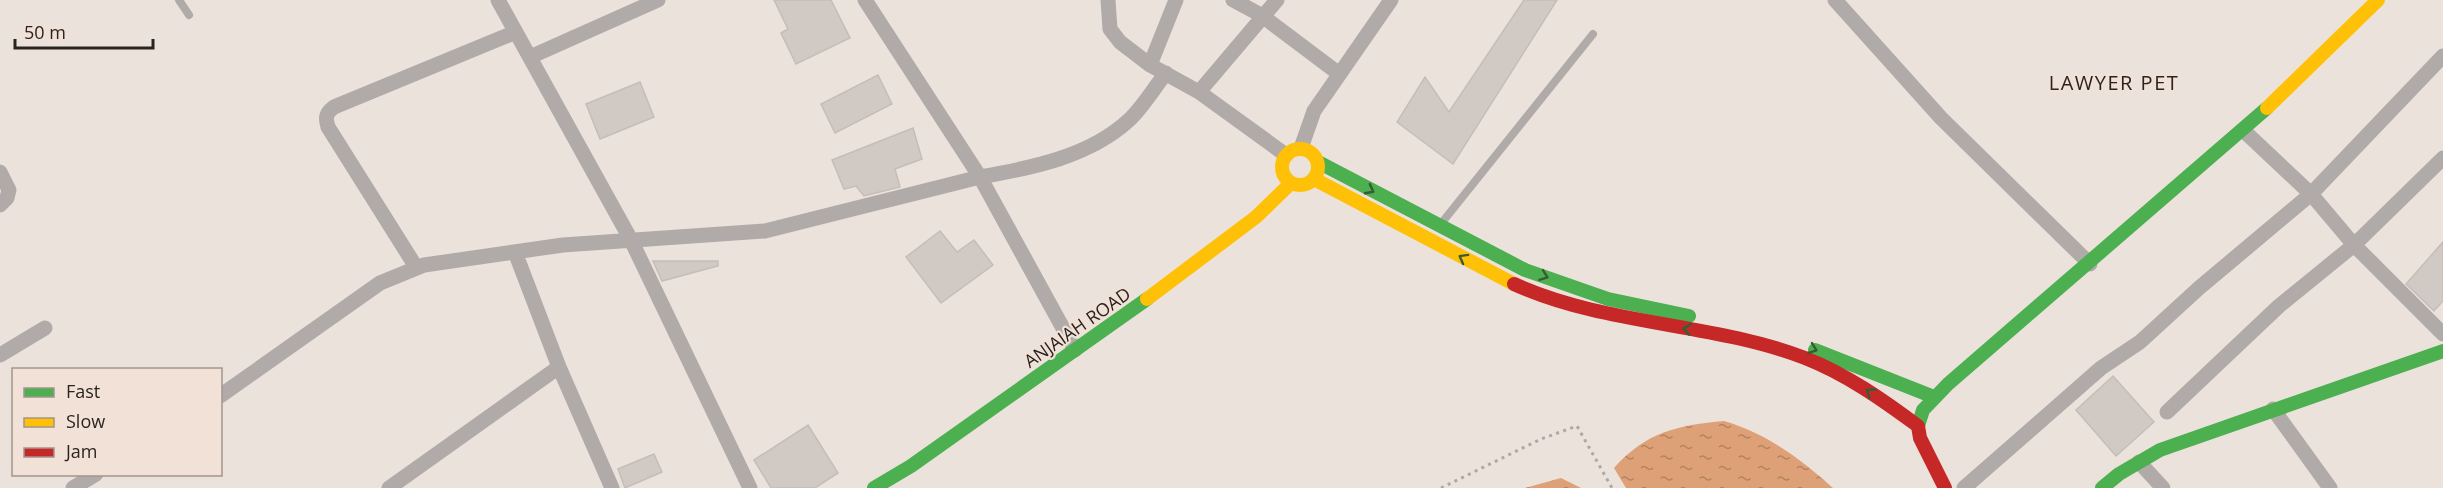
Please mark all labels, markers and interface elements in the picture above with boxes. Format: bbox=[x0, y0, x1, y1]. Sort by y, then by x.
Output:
scale bar bbox=[15, 12, 153, 50]
text: 50 m bbox=[24, 20, 66, 44]
district label: LAWYER PET bbox=[2049, 69, 2179, 96]
one-way arrow bbox=[1364, 183, 1374, 194]
one-way arrow bbox=[1459, 254, 1469, 265]
one-way arrow bbox=[1538, 269, 1549, 282]
street label: ANJAIAH ROAD bbox=[1019, 281, 1135, 373]
one-way arrow bbox=[1683, 324, 1692, 336]
one-way arrow bbox=[1807, 341, 1818, 354]
legend bbox=[12, 368, 222, 476]
text: Fast bbox=[66, 379, 100, 403]
one-way arrow bbox=[1866, 388, 1877, 399]
text: Slow bbox=[66, 409, 105, 433]
text: Jam bbox=[64, 439, 98, 463]

